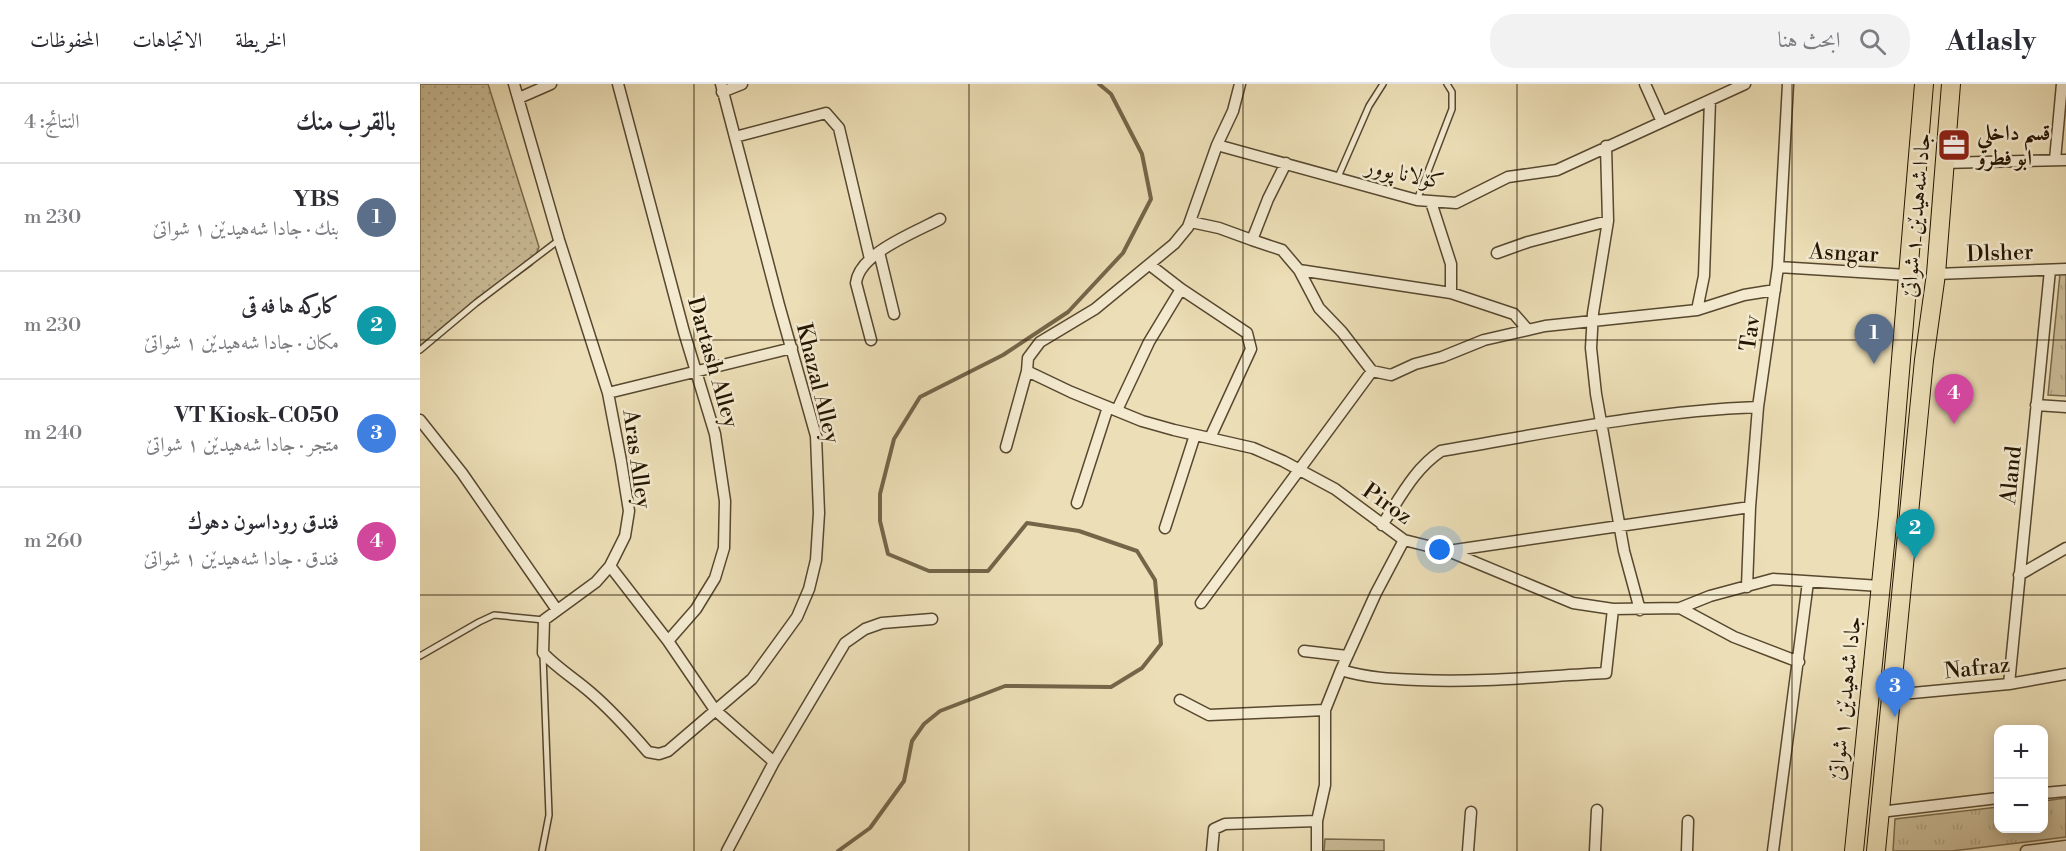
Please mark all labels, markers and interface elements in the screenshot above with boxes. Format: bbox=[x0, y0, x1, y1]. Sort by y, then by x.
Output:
search box bbox=[1490, 14, 1910, 68]
text: Atlasly bbox=[1946, 24, 2036, 59]
icon: search bbox=[1856, 25, 1889, 58]
text: ابحث هنا bbox=[1777, 27, 1841, 54]
text: المحفوظات bbox=[30, 28, 99, 54]
text: الاتجاهات bbox=[132, 28, 202, 54]
text: الخريطة bbox=[235, 28, 286, 54]
text: بالقرب منك bbox=[296, 106, 396, 138]
text: النتائج: 4 bbox=[24, 110, 80, 135]
place label: قسم داخلي ابو فطرو bbox=[1975, 120, 2050, 172]
office icon: قسم داخلي ابو فطرو bbox=[1936, 127, 1972, 163]
street label: جادا شەهیدێن ١ شواتێ bbox=[1896, 132, 1937, 299]
street label: کۆلانا پوور bbox=[1361, 153, 1446, 198]
text: YBS bbox=[293, 186, 339, 213]
text: 230 m bbox=[24, 205, 81, 230]
text: 1 bbox=[372, 205, 381, 230]
text: بنك · جادا شەهیدێن ١ شواتێ bbox=[153, 217, 339, 242]
street label: Asngar bbox=[1807, 238, 1880, 269]
street label: Dlsher bbox=[1966, 239, 2034, 268]
text: كاركه ها فه قى bbox=[241, 293, 339, 320]
street label: Dartash Alley bbox=[681, 294, 744, 431]
street label: Tav bbox=[1735, 312, 1767, 353]
text: 230 m bbox=[24, 313, 81, 338]
text: 2 bbox=[370, 313, 383, 338]
pin: 1 bbox=[1854, 314, 1894, 364]
street label: Khazal Alley bbox=[790, 320, 846, 447]
text: مكان · جادا شەهیدێن ١ شواتێ bbox=[144, 331, 339, 356]
pin: 4 bbox=[1934, 374, 1973, 424]
text: VT Kiosk-C050 bbox=[175, 402, 339, 429]
street label: Aras Alley bbox=[616, 407, 657, 511]
text: 240 m bbox=[24, 421, 82, 446]
text: 3 bbox=[370, 421, 383, 446]
text: متجر · جادا شەهیدێن ١ شواتێ bbox=[146, 433, 339, 458]
street label: Aland bbox=[1995, 444, 2028, 507]
street label: Piroz bbox=[1357, 478, 1417, 531]
text: فندق روداسون دهوك bbox=[188, 509, 339, 536]
pin: 2 bbox=[1896, 510, 1934, 559]
text: 260 m bbox=[24, 529, 82, 554]
text: 4 bbox=[370, 529, 383, 554]
your location bbox=[1425, 535, 1454, 564]
text: فندق · جادا شەهیدێن ١ شواتێ bbox=[143, 547, 339, 572]
street label: جادا شەهیدێن ١ شواتێ bbox=[1823, 615, 1868, 782]
street label: Nafraz bbox=[1943, 652, 2012, 685]
pin: 3 bbox=[1876, 668, 1914, 717]
map controls bbox=[1994, 725, 2048, 833]
button: + bbox=[1994, 725, 2048, 779]
button: − bbox=[1994, 779, 2048, 833]

